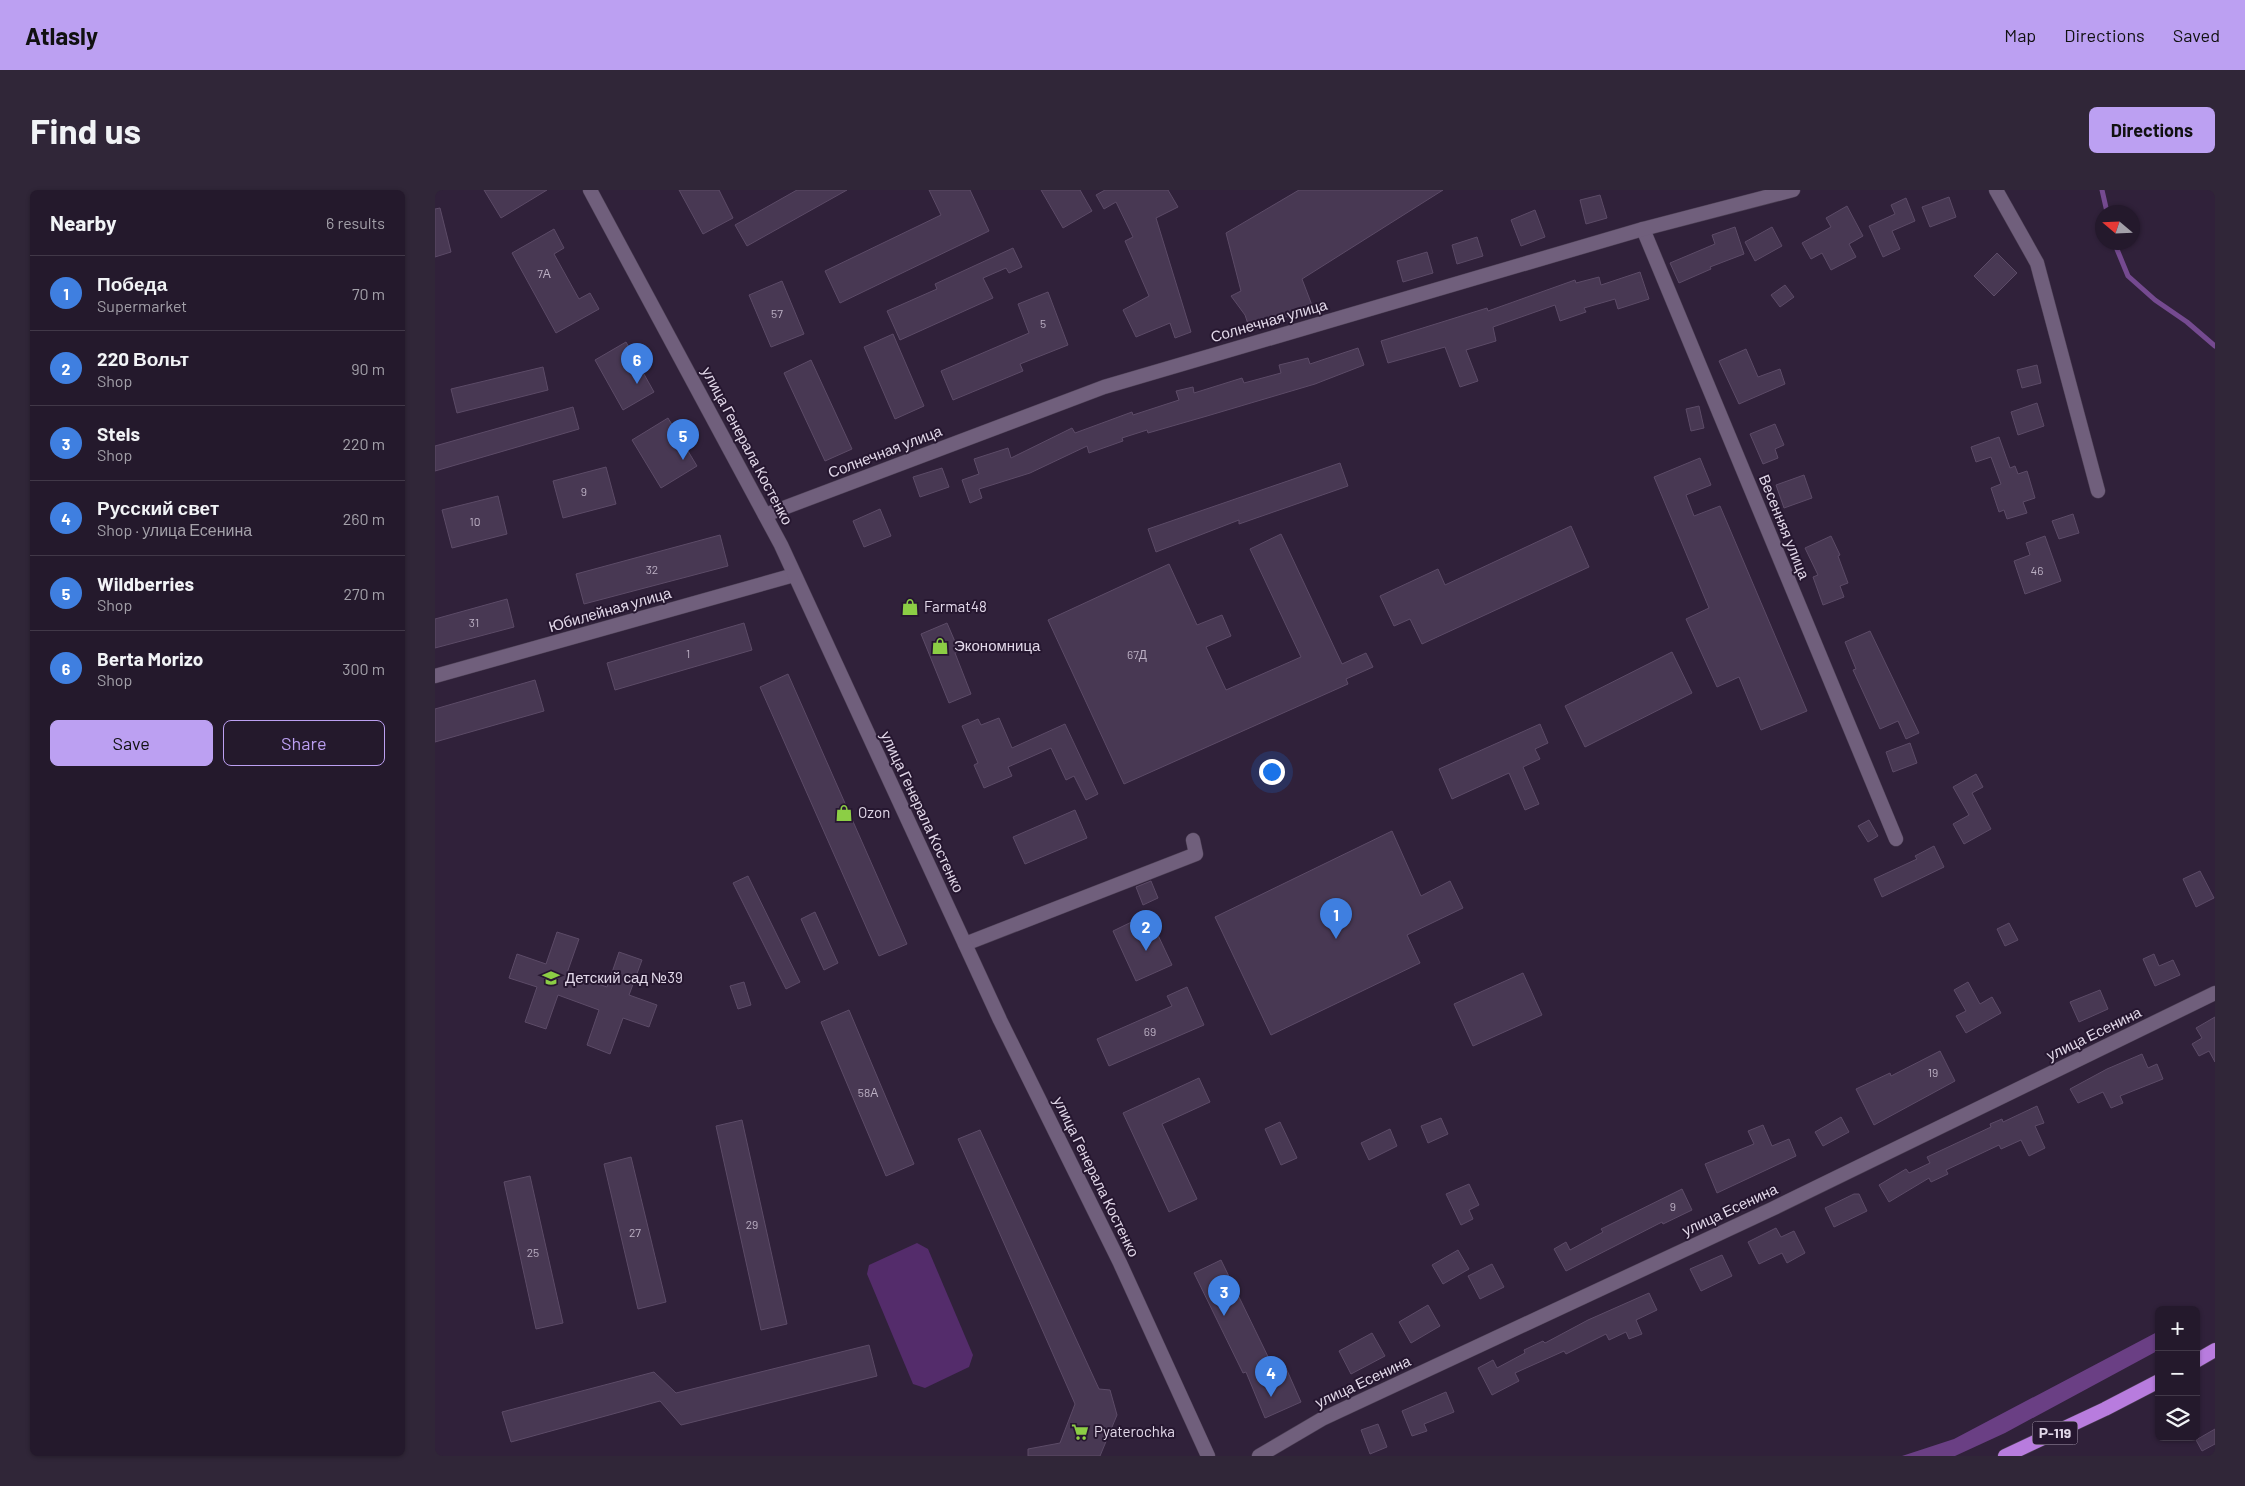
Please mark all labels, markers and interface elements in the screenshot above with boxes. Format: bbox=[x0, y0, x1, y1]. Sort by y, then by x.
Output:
text: Atlasly bbox=[25, 21, 98, 50]
text: Map bbox=[2004, 24, 2036, 46]
text: Directions bbox=[2064, 24, 2145, 46]
text: Saved bbox=[2173, 24, 2220, 46]
button: Directions bbox=[2089, 107, 2215, 153]
text: Find us bbox=[30, 109, 141, 151]
north arrow bbox=[2095, 205, 2140, 250]
text: Nearby bbox=[50, 210, 116, 235]
text: 6 results bbox=[326, 213, 385, 232]
house number: 7А bbox=[537, 266, 551, 280]
text: Победа bbox=[97, 272, 167, 295]
text: 1 bbox=[63, 284, 69, 303]
text: 70 m bbox=[352, 284, 385, 303]
street label: Солнечная улица bbox=[1208, 295, 1330, 345]
text: Supermarket bbox=[97, 296, 187, 315]
house number: 57 bbox=[771, 306, 783, 320]
house number: 5 bbox=[1040, 316, 1046, 330]
pin: 6 bbox=[621, 343, 653, 384]
text: 220 Вольт bbox=[97, 347, 189, 370]
text: 2 bbox=[62, 359, 70, 378]
text: 90 m bbox=[351, 359, 385, 378]
street label: улица Генерала Костенко bbox=[699, 364, 797, 527]
text: Shop bbox=[97, 371, 132, 390]
pin: 5 bbox=[667, 419, 699, 460]
street label: Солнечная улица bbox=[825, 421, 945, 481]
text: Stels bbox=[97, 422, 140, 445]
text: 3 bbox=[62, 434, 70, 453]
text: 220 m bbox=[342, 434, 385, 453]
text: Shop bbox=[97, 445, 132, 464]
street label: Весенняя улица bbox=[1756, 472, 1814, 582]
house number: 9 bbox=[581, 484, 587, 498]
text: Русский свет bbox=[97, 496, 219, 519]
text: 4 bbox=[61, 509, 71, 528]
text: 260 m bbox=[343, 509, 385, 528]
house number: 10 bbox=[470, 514, 480, 528]
text: Shop · улица Есенина bbox=[97, 520, 252, 539]
house number: 32 bbox=[646, 562, 658, 576]
house number: 46 bbox=[2031, 563, 2043, 577]
text: Wildberries bbox=[97, 572, 194, 595]
street label: Юбилейная улица bbox=[546, 583, 674, 635]
text: 5 bbox=[62, 584, 70, 603]
text: 270 m bbox=[343, 584, 385, 603]
text: Shop bbox=[97, 595, 132, 614]
shop icon: Farmat48 bbox=[900, 597, 920, 617]
place label: Farmat48 bbox=[924, 597, 987, 615]
house number: 31 bbox=[469, 615, 479, 629]
shop icon: Экономница bbox=[930, 636, 950, 656]
place label: Экономница bbox=[954, 636, 1041, 654]
house number: 1 bbox=[686, 646, 690, 660]
text: Berta Morizo bbox=[97, 647, 203, 670]
house number: 67Д bbox=[1127, 647, 1147, 662]
text: 6 bbox=[62, 659, 70, 678]
text: 300 m bbox=[342, 659, 385, 678]
text: Shop bbox=[97, 670, 132, 689]
button: Save bbox=[50, 720, 213, 766]
button: Share bbox=[223, 720, 385, 766]
street label: улица Генерала Костенко bbox=[878, 728, 968, 895]
your location bbox=[1259, 759, 1285, 785]
shop icon: Ozon bbox=[834, 803, 854, 823]
place label: Ozon bbox=[858, 803, 890, 821]
pin: 1 bbox=[1320, 898, 1352, 939]
pin: 2 bbox=[1130, 910, 1162, 951]
school or university icon: Детский сад №39 bbox=[541, 968, 561, 988]
place label: Детский сад №39 bbox=[565, 968, 683, 986]
street label: улица Есенина bbox=[2043, 1002, 2144, 1064]
house number: 69 bbox=[1144, 1024, 1156, 1038]
house number: 19 bbox=[1928, 1065, 1938, 1079]
house number: 58А bbox=[858, 1085, 878, 1099]
street label: улица Генерала Костенко bbox=[1050, 1093, 1144, 1260]
street label: улица Есенина bbox=[1679, 1179, 1781, 1239]
house number: 9 bbox=[1670, 1199, 1676, 1213]
house number: 29 bbox=[746, 1217, 758, 1231]
house number: 27 bbox=[629, 1225, 641, 1239]
house number: 25 bbox=[527, 1245, 539, 1259]
pin: 3 bbox=[1208, 1275, 1240, 1316]
map controls bbox=[2155, 1306, 2200, 1441]
button: + bbox=[2155, 1306, 2200, 1351]
street label: улица Есенина bbox=[1312, 1351, 1414, 1411]
button: − bbox=[2155, 1351, 2200, 1396]
pin: 4 bbox=[1255, 1356, 1287, 1397]
button: layers bbox=[2155, 1396, 2200, 1441]
supermarket icon: Pyaterochka bbox=[1070, 1422, 1090, 1442]
place label: Pyaterochka bbox=[1094, 1422, 1175, 1440]
road number: Р-119 bbox=[2033, 1422, 2077, 1444]

